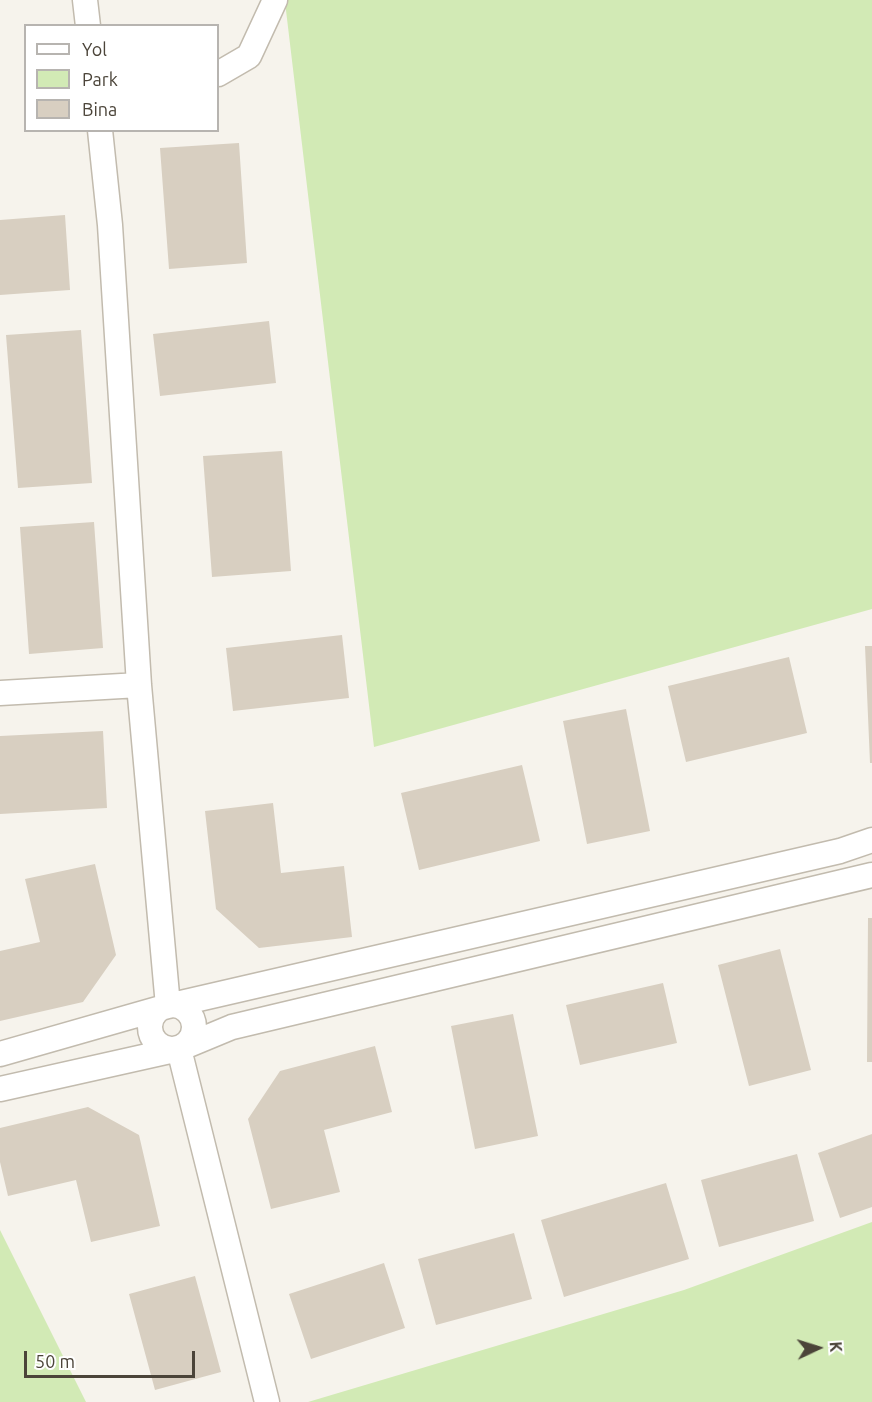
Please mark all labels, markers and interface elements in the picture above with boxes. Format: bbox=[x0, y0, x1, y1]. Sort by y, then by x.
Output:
legend bbox=[24, 24, 219, 132]
text: Yol bbox=[82, 39, 107, 59]
text: Park bbox=[82, 69, 118, 89]
text: Bina bbox=[82, 99, 117, 119]
north arrow bbox=[788, 1318, 848, 1378]
scale bar bbox=[27, 1339, 198, 1377]
text: K bbox=[827, 1341, 845, 1353]
text: 50 m bbox=[35, 1351, 75, 1371]

